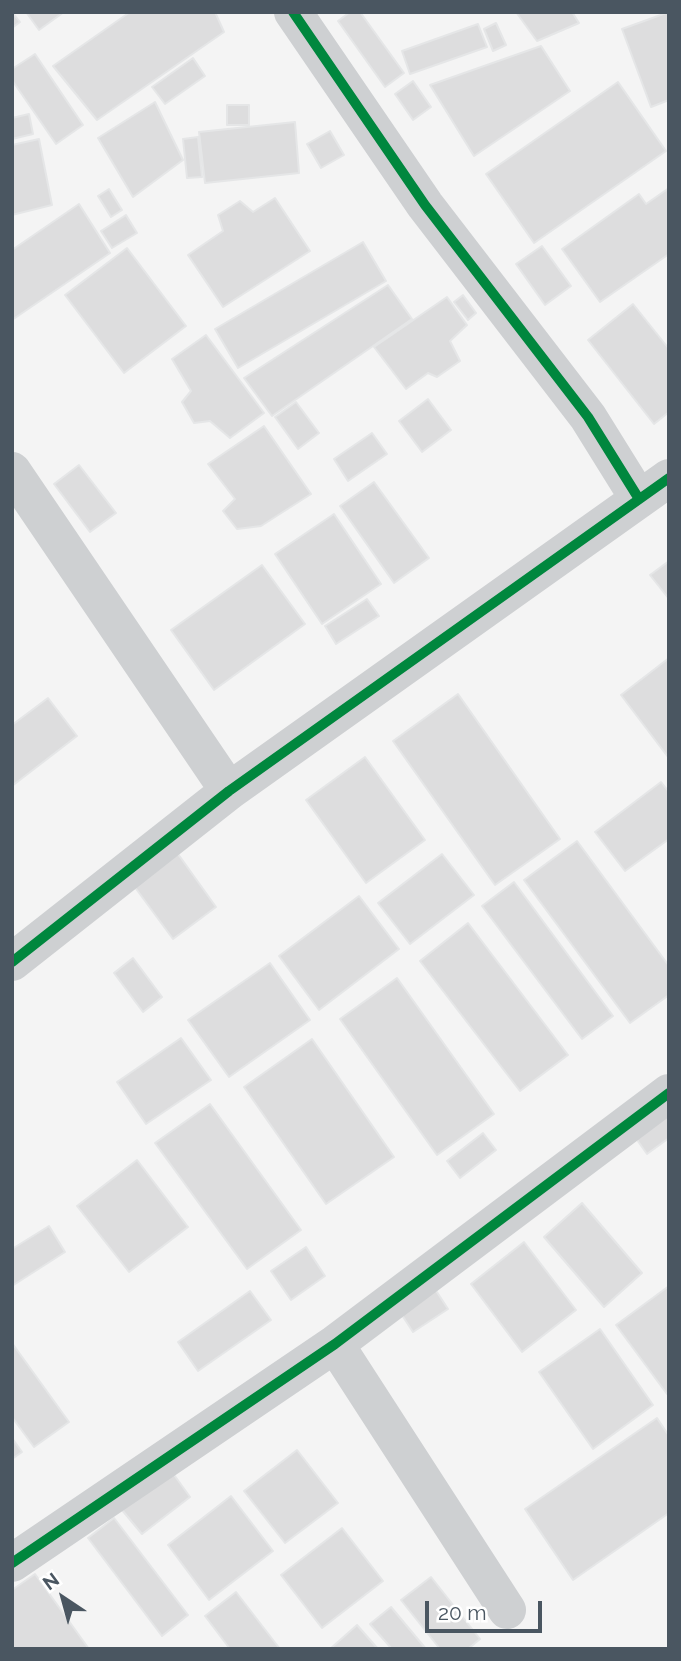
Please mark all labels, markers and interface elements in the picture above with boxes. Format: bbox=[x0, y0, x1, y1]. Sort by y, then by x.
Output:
north arrow bbox=[28, 1563, 98, 1633]
text: N bbox=[38, 1568, 63, 1594]
scale bar bbox=[429, 1588, 546, 1632]
text: 20 m bbox=[438, 1600, 486, 1625]

